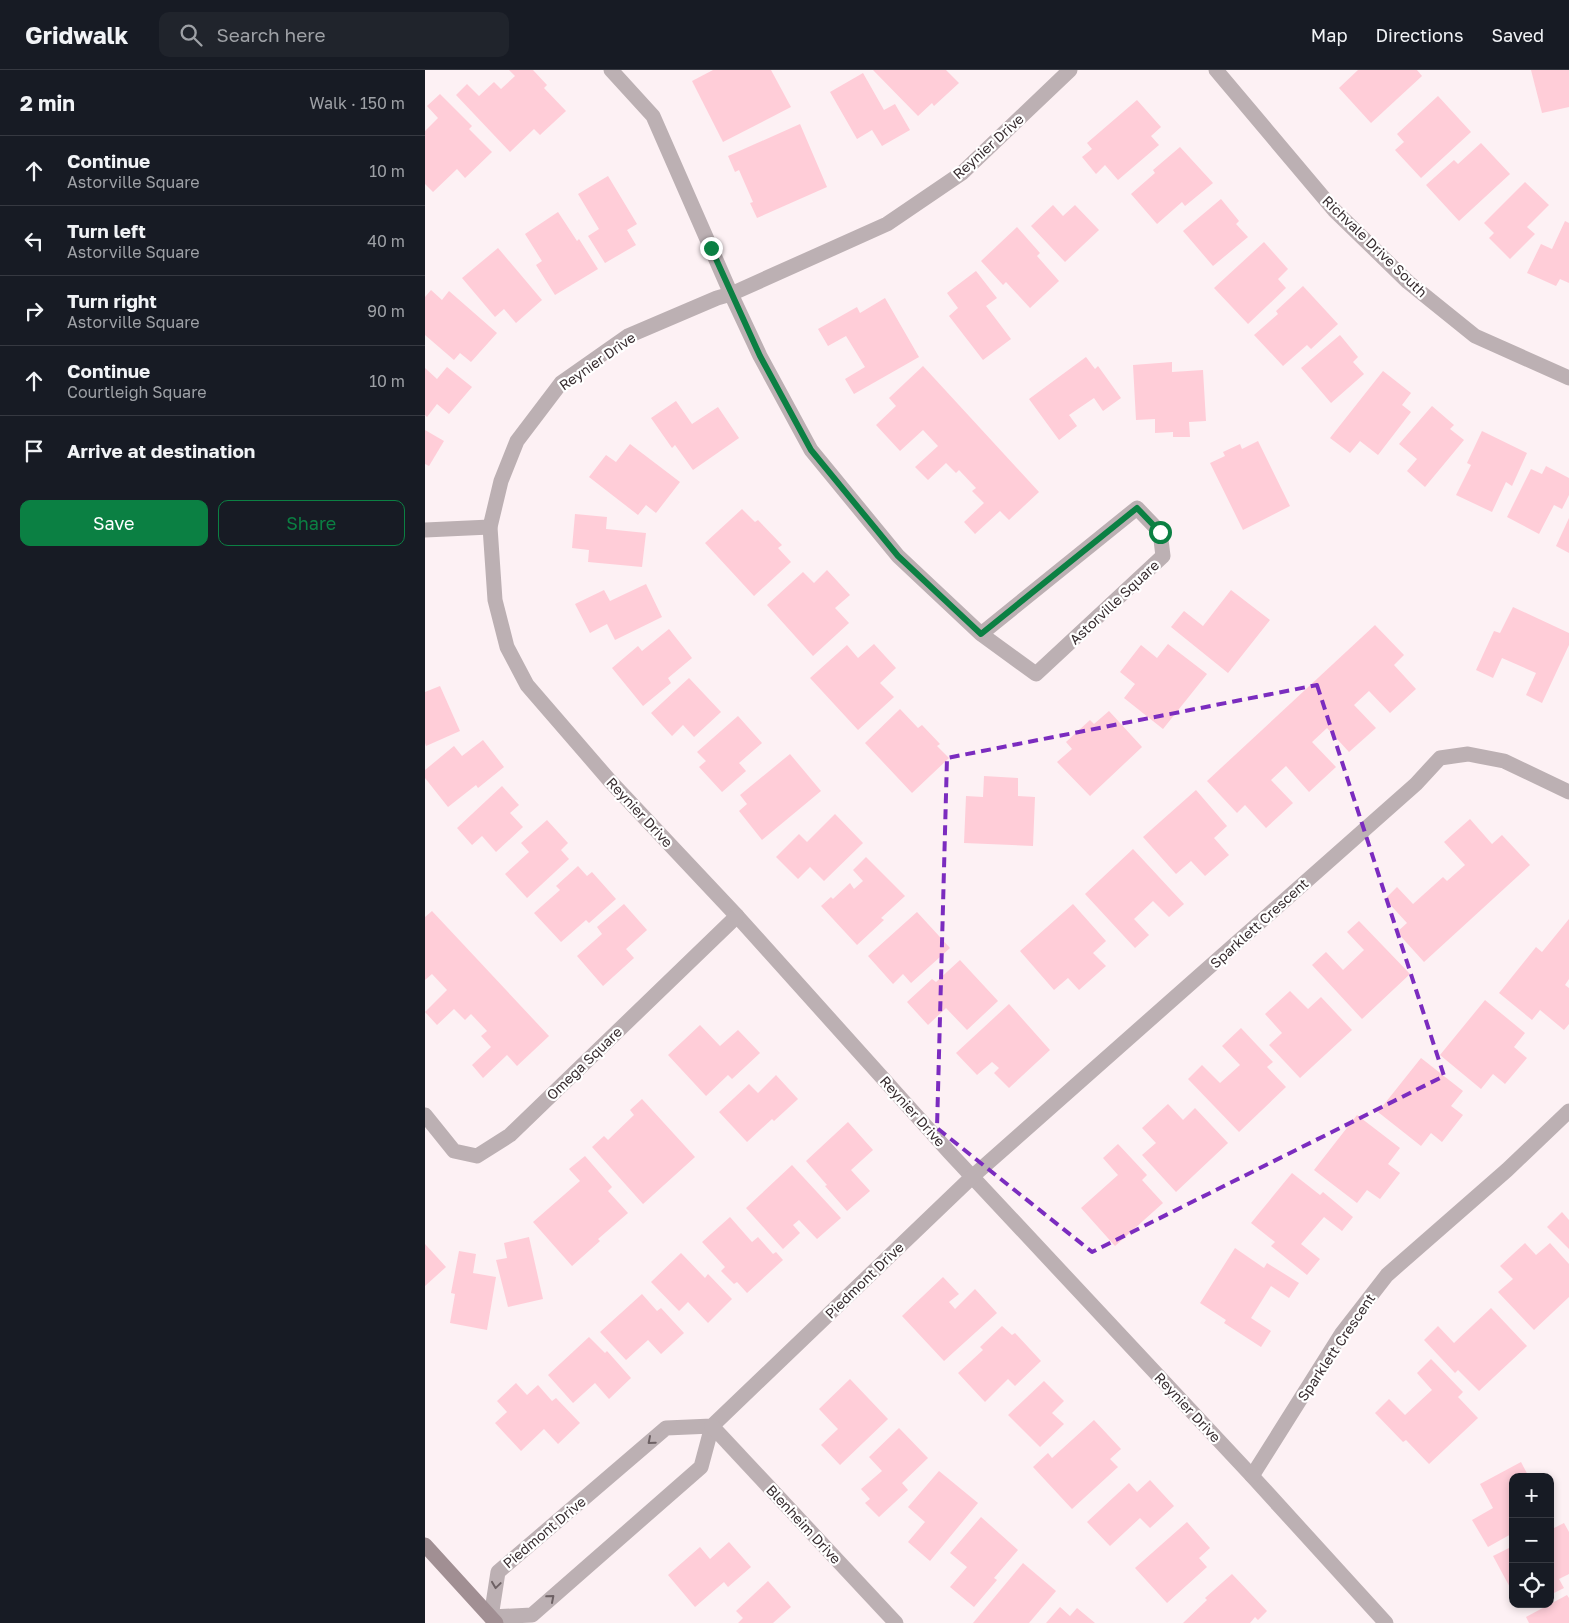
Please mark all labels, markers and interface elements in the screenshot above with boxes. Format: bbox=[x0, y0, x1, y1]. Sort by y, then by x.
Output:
search box bbox=[159, 12, 509, 57]
text: Gridwalk bbox=[25, 20, 129, 49]
icon: search bbox=[177, 21, 205, 49]
text: Search here bbox=[217, 23, 325, 46]
text: Map bbox=[1311, 24, 1347, 46]
text: Directions bbox=[1375, 24, 1463, 46]
text: Saved bbox=[1491, 24, 1544, 46]
text: 2 min bbox=[20, 90, 75, 116]
text: Walk · 150 m bbox=[309, 93, 405, 113]
street label: Reynier Drive bbox=[949, 110, 1027, 182]
text: Continue bbox=[67, 149, 150, 172]
icon: ahead bbox=[20, 157, 48, 185]
text: 10 m bbox=[369, 161, 405, 181]
text: Astorville Square bbox=[67, 172, 200, 192]
street label: Richvale Drive South bbox=[1319, 192, 1431, 300]
text: Turn left bbox=[67, 219, 146, 242]
icon: left bbox=[20, 227, 48, 255]
text: 40 m bbox=[367, 231, 405, 251]
route end bbox=[700, 237, 723, 260]
text: Astorville Square bbox=[67, 242, 200, 262]
text: Turn right bbox=[67, 289, 157, 312]
icon: right bbox=[20, 297, 48, 325]
text: 90 m bbox=[367, 301, 405, 321]
text: Astorville Square bbox=[67, 312, 200, 332]
street label: Reynier Drive bbox=[556, 328, 638, 394]
text: Continue bbox=[67, 359, 150, 382]
icon: ahead bbox=[20, 367, 48, 395]
text: 10 m bbox=[369, 371, 405, 391]
text: Courtleigh Square bbox=[67, 382, 207, 402]
icon: arrive bbox=[20, 437, 48, 465]
text: Arrive at destination bbox=[67, 439, 255, 462]
button: Save bbox=[20, 500, 208, 546]
button: Share bbox=[218, 500, 405, 546]
route start bbox=[1149, 521, 1172, 544]
street label: Astorville Square bbox=[1066, 556, 1162, 648]
street label: Reynier Drive bbox=[603, 774, 677, 850]
street label: Sparklett Crescent bbox=[1206, 875, 1312, 971]
street label: Omega Square bbox=[543, 1023, 625, 1103]
street label: Reynier Drive bbox=[877, 1072, 949, 1150]
street label: Piedmont Drive bbox=[821, 1238, 907, 1322]
street label: Sparklett Crescent bbox=[1294, 1290, 1378, 1404]
street label: Reynier Drive bbox=[1151, 1369, 1225, 1445]
one-way arrow bbox=[647, 1435, 656, 1444]
map controls bbox=[1509, 1473, 1554, 1608]
button: + bbox=[1509, 1473, 1554, 1518]
street label: Blenheim Drive bbox=[763, 1481, 845, 1567]
street label: Piedmont Drive bbox=[499, 1492, 589, 1572]
button: − bbox=[1509, 1518, 1554, 1563]
button: locate bbox=[1509, 1563, 1554, 1608]
one-way arrow bbox=[491, 1581, 501, 1590]
one-way arrow bbox=[545, 1595, 554, 1604]

